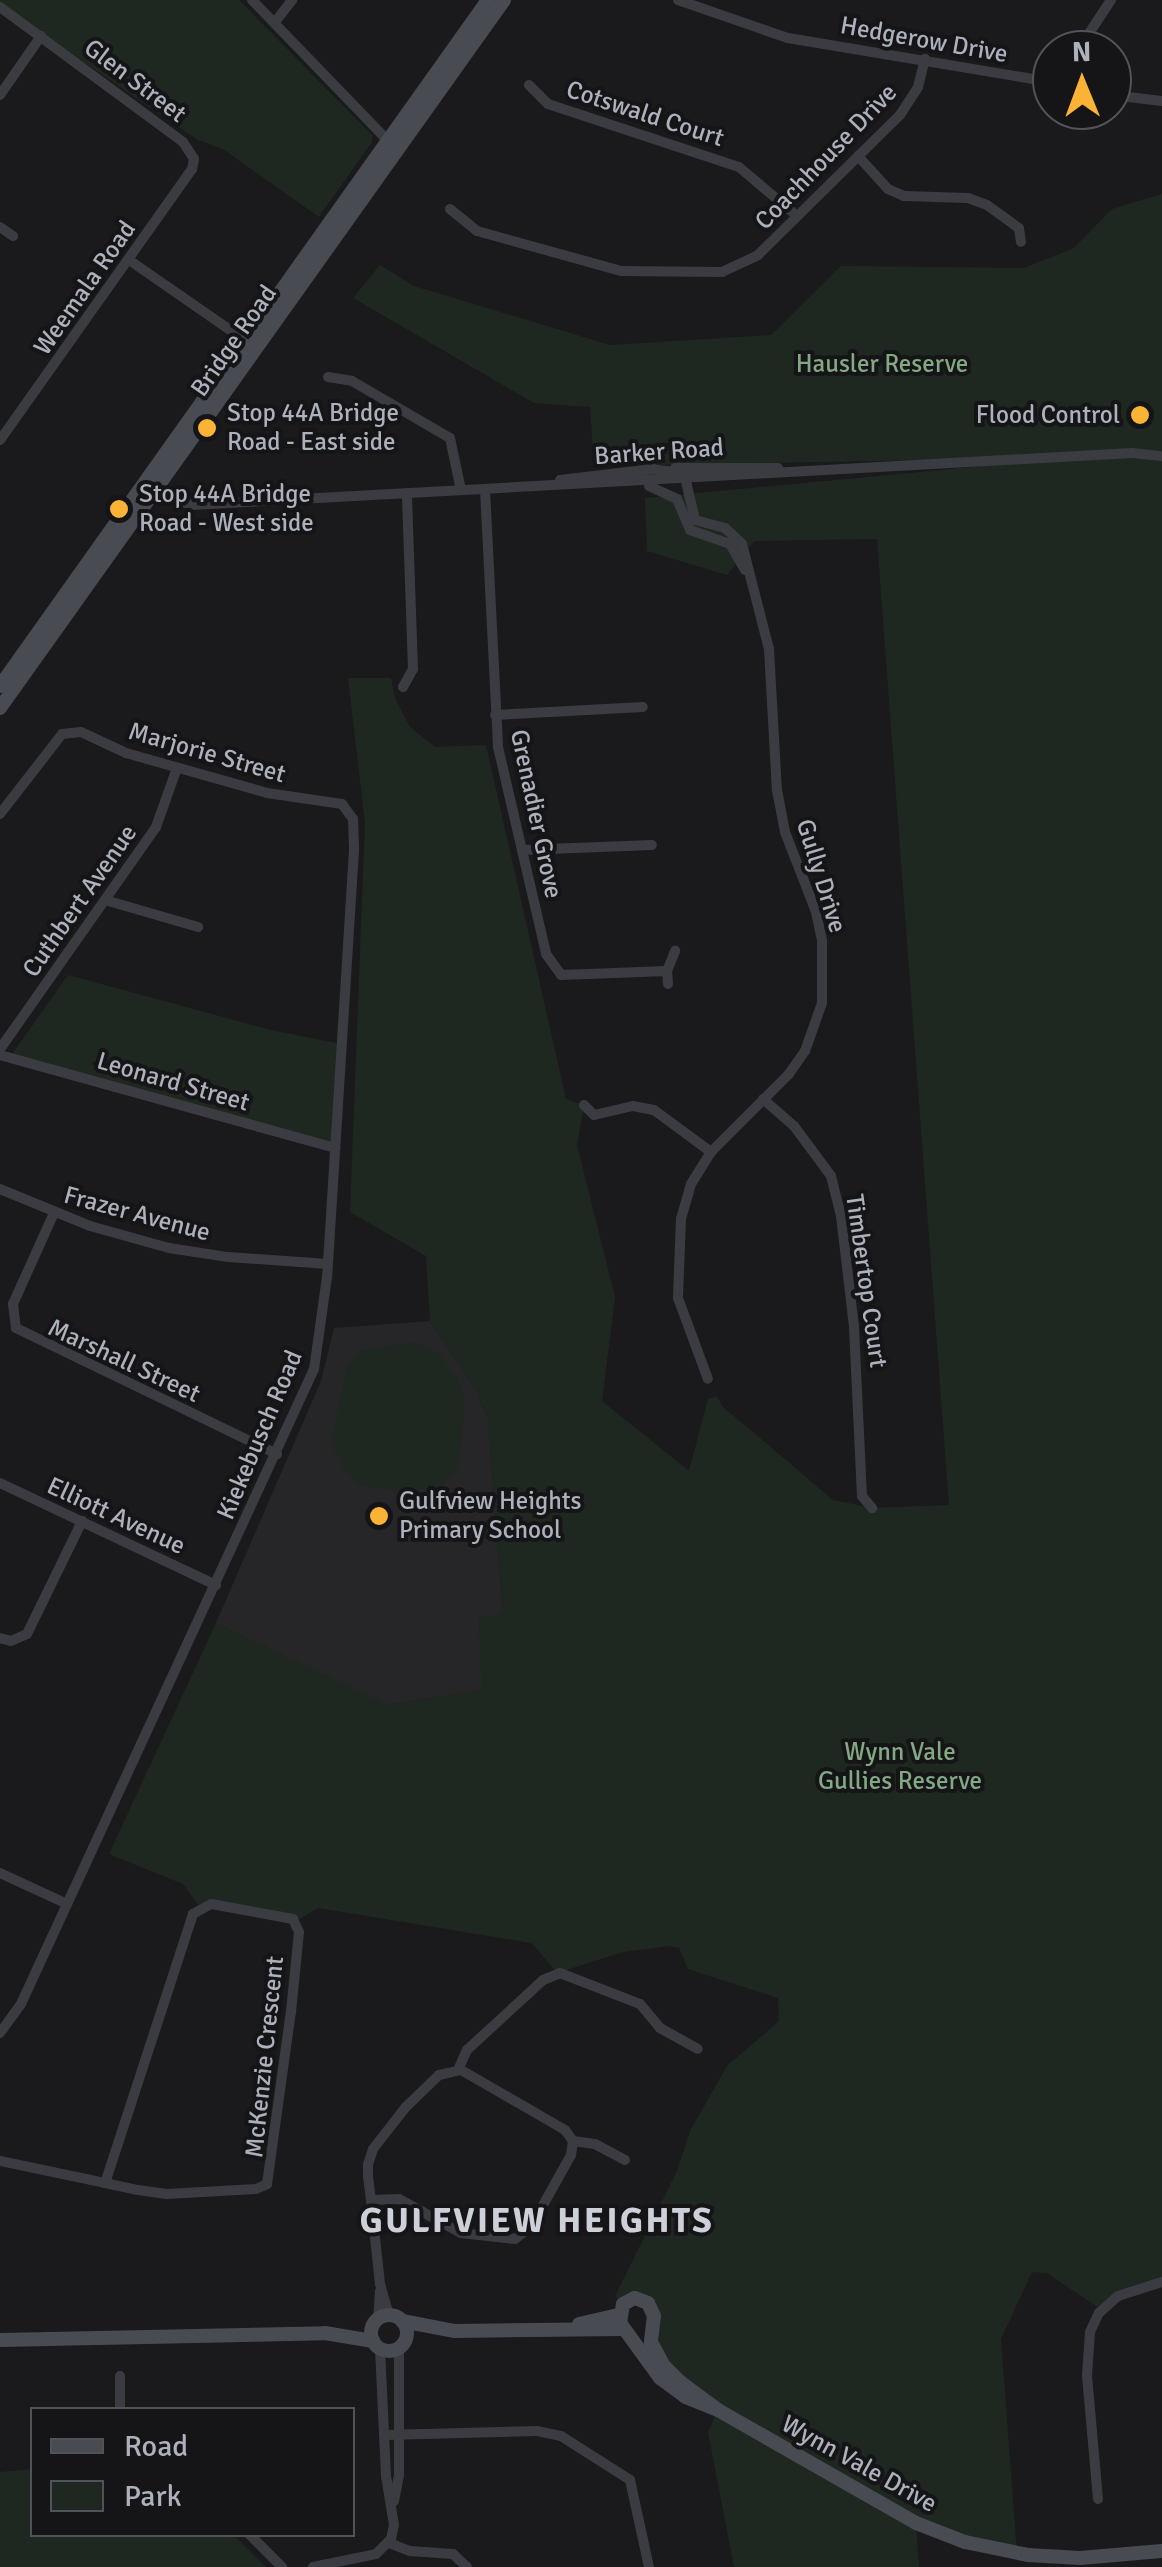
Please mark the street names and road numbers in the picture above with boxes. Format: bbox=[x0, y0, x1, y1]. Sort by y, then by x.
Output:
street label: Hedgerow Drive bbox=[838, 11, 1010, 69]
street label: Glen Street bbox=[78, 33, 192, 129]
street label: Cotswald Court bbox=[562, 74, 728, 154]
street label: Coachhouse Drive bbox=[749, 78, 903, 236]
street label: Weemala Road bbox=[28, 215, 142, 361]
street label: Bridge Road bbox=[185, 280, 283, 402]
street label: Barker Road bbox=[593, 433, 725, 471]
street label: Marjorie Street bbox=[125, 716, 289, 790]
street label: Grenadier Grove bbox=[503, 727, 569, 901]
street label: Gully Drive bbox=[790, 816, 852, 936]
street label: Cuthbert Avenue bbox=[16, 819, 144, 983]
street label: Leonard Street bbox=[93, 1046, 253, 1118]
street label: Frazer Avenue bbox=[60, 1180, 214, 1248]
street label: Timbertop Court bbox=[839, 1192, 893, 1370]
street label: Marshall Street bbox=[43, 1313, 205, 1409]
street label: Kiekebusch Road bbox=[211, 1346, 309, 1524]
street label: Elliott Avenue bbox=[42, 1471, 190, 1561]
street label: McKenzie Crescent bbox=[240, 1955, 290, 2159]
street label: Wynn Vale Drive bbox=[776, 2409, 942, 2519]

